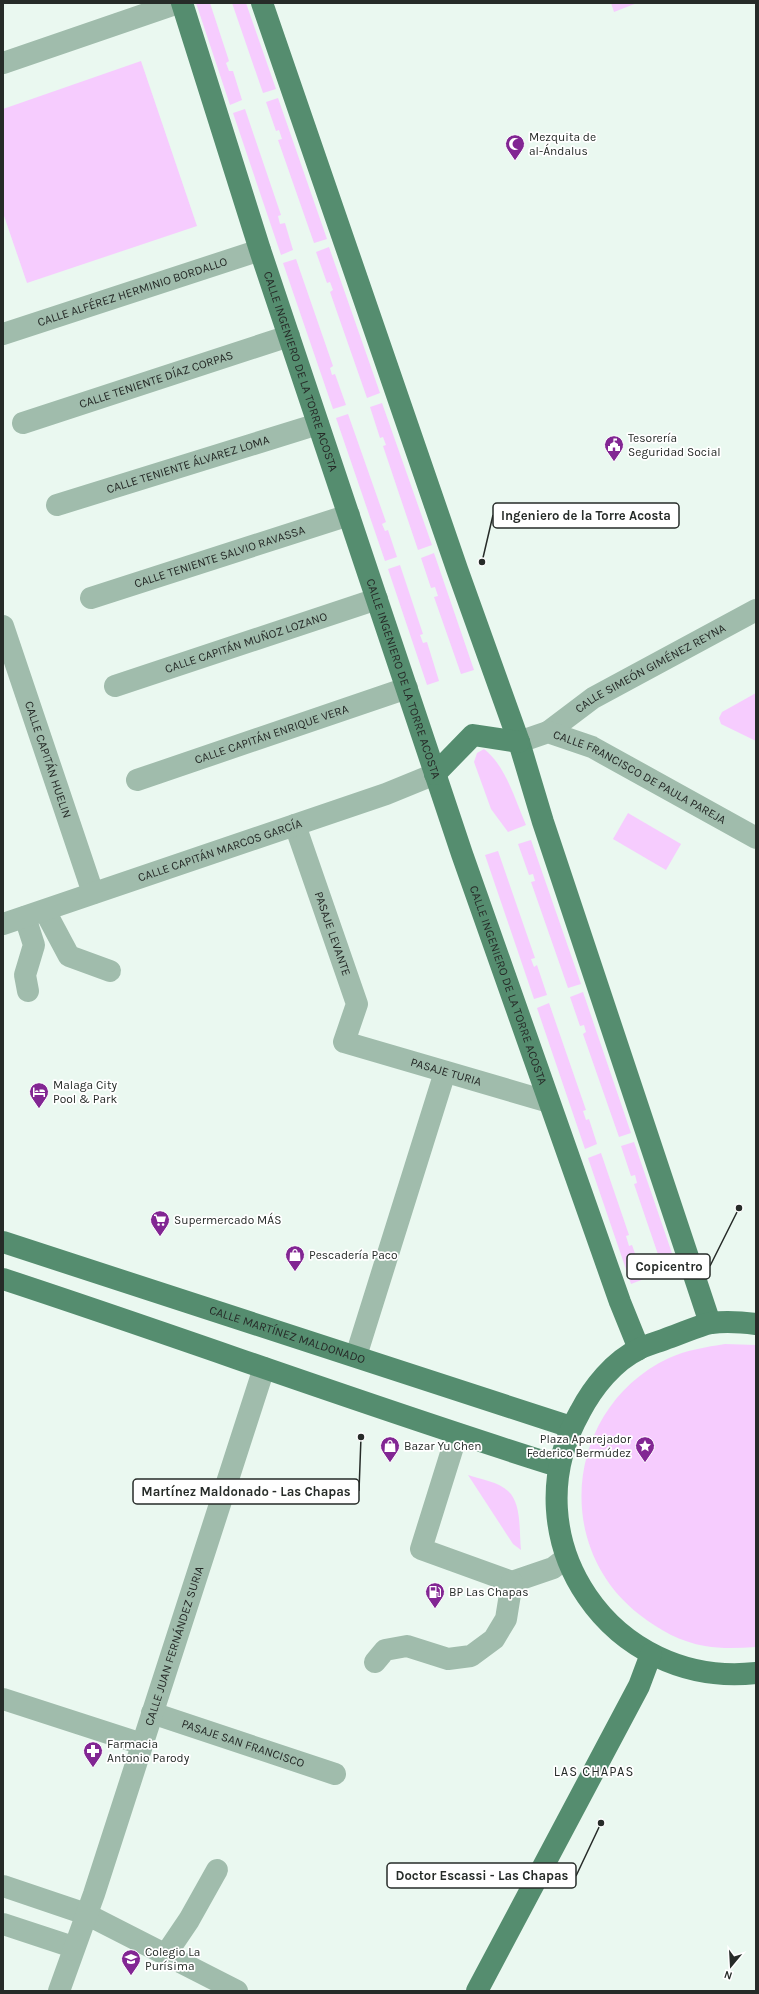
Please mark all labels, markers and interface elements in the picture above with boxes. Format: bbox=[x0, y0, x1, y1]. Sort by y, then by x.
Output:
place label: Mezquita de al-Ándalus bbox=[529, 130, 596, 158]
mosque icon: Mezquita de al-Ándalus bbox=[504, 133, 526, 161]
street label: CALLE ALFÉREZ HERMINIO BORDALLO bbox=[35, 254, 229, 329]
street label: CALLE INGENIERO DE LA TORRE ACOSTA bbox=[261, 269, 341, 473]
street label: CALLE TENIENTE DÍAZ CORPAS bbox=[77, 348, 235, 411]
place label: Tesorería Seguridad Social bbox=[628, 431, 721, 459]
street label: CALLE TENIENTE ÁLVAREZ LOMA bbox=[105, 433, 271, 496]
public building icon: Tesorería Seguridad Social bbox=[603, 434, 625, 462]
callout: Ingeniero de la Torre Acosta bbox=[493, 503, 679, 528]
text: Ingeniero de la Torre Acosta bbox=[501, 508, 671, 523]
street label: CALLE TENIENTE SALVIO RAVASSA bbox=[132, 523, 307, 591]
street label: CALLE INGENIERO DE LA TORRE ACOSTA bbox=[363, 577, 443, 781]
street label: CALLE CAPITÁN MUÑOZ LOZANO bbox=[163, 609, 329, 676]
street label: CALLE SIMEÓN GIMÉNEZ REYNA bbox=[572, 621, 728, 716]
street label: CALLE CAPITÁN HUELIN bbox=[22, 699, 74, 820]
street label: CALLE CAPITÁN ENRIQUE VERA bbox=[193, 701, 350, 767]
street label: CALLE FRANCISCO DE PAULA PAREJA bbox=[551, 727, 729, 827]
street label: CALLE CAPITÁN MARCOS GARCÍA bbox=[136, 816, 304, 885]
street label: CALLE INGENIERO DE LA TORRE ACOSTA bbox=[467, 884, 550, 1087]
street label: PASAJE LEVANTE bbox=[312, 890, 354, 978]
street label: PASAJE TURIA bbox=[409, 1055, 483, 1089]
place label: Malaga City Pool & Park bbox=[53, 1078, 117, 1106]
hotel icon: Malaga City Pool & Park bbox=[28, 1081, 50, 1109]
supermarket icon: Supermercado MÁS bbox=[149, 1209, 171, 1237]
place label: Supermercado MÁS bbox=[174, 1212, 281, 1227]
shop icon: Pescadería Paco bbox=[284, 1244, 306, 1272]
place label: Pescadería Paco bbox=[309, 1248, 398, 1262]
callout: Copicentro bbox=[627, 1254, 710, 1279]
text: Copicentro bbox=[635, 1259, 703, 1274]
street label: CALLE MARTÍNEZ MALDONADO bbox=[208, 1303, 367, 1367]
place label: Plaza Aparejador Federico Bermúdez bbox=[527, 1432, 632, 1460]
shop icon: Bazar Yu Chen bbox=[379, 1435, 401, 1463]
place icon: Plaza Aparejador Federico Bermúdez bbox=[634, 1435, 656, 1463]
place label: Bazar Yu Chen bbox=[404, 1439, 481, 1453]
callout: Martínez Maldonado - Las Chapas bbox=[133, 1479, 359, 1504]
text: Martínez Maldonado - Las Chapas bbox=[141, 1484, 351, 1499]
street label: CALLE JUAN FERNÁNDEZ SURIA bbox=[142, 1564, 207, 1727]
fuel station icon: BP Las Chapas bbox=[424, 1581, 446, 1609]
place label: BP Las Chapas bbox=[449, 1585, 528, 1599]
street label: PASAJE SAN FRANCISCO bbox=[180, 1716, 307, 1770]
place label: Farmacia Antonio Parody bbox=[107, 1737, 190, 1765]
pharmacy icon: Farmacia Antonio Parody bbox=[82, 1740, 104, 1768]
district label: LAS CHAPAS bbox=[554, 1764, 634, 1779]
callout: Doctor Escassi - Las Chapas bbox=[387, 1863, 576, 1888]
text: Doctor Escassi - Las Chapas bbox=[396, 1868, 569, 1883]
place label: Colegio La Purísima bbox=[145, 1945, 200, 1973]
north arrow bbox=[711, 1946, 751, 1986]
school or university icon: Colegio La Purísima bbox=[120, 1948, 142, 1976]
text: N bbox=[722, 1968, 734, 1982]

